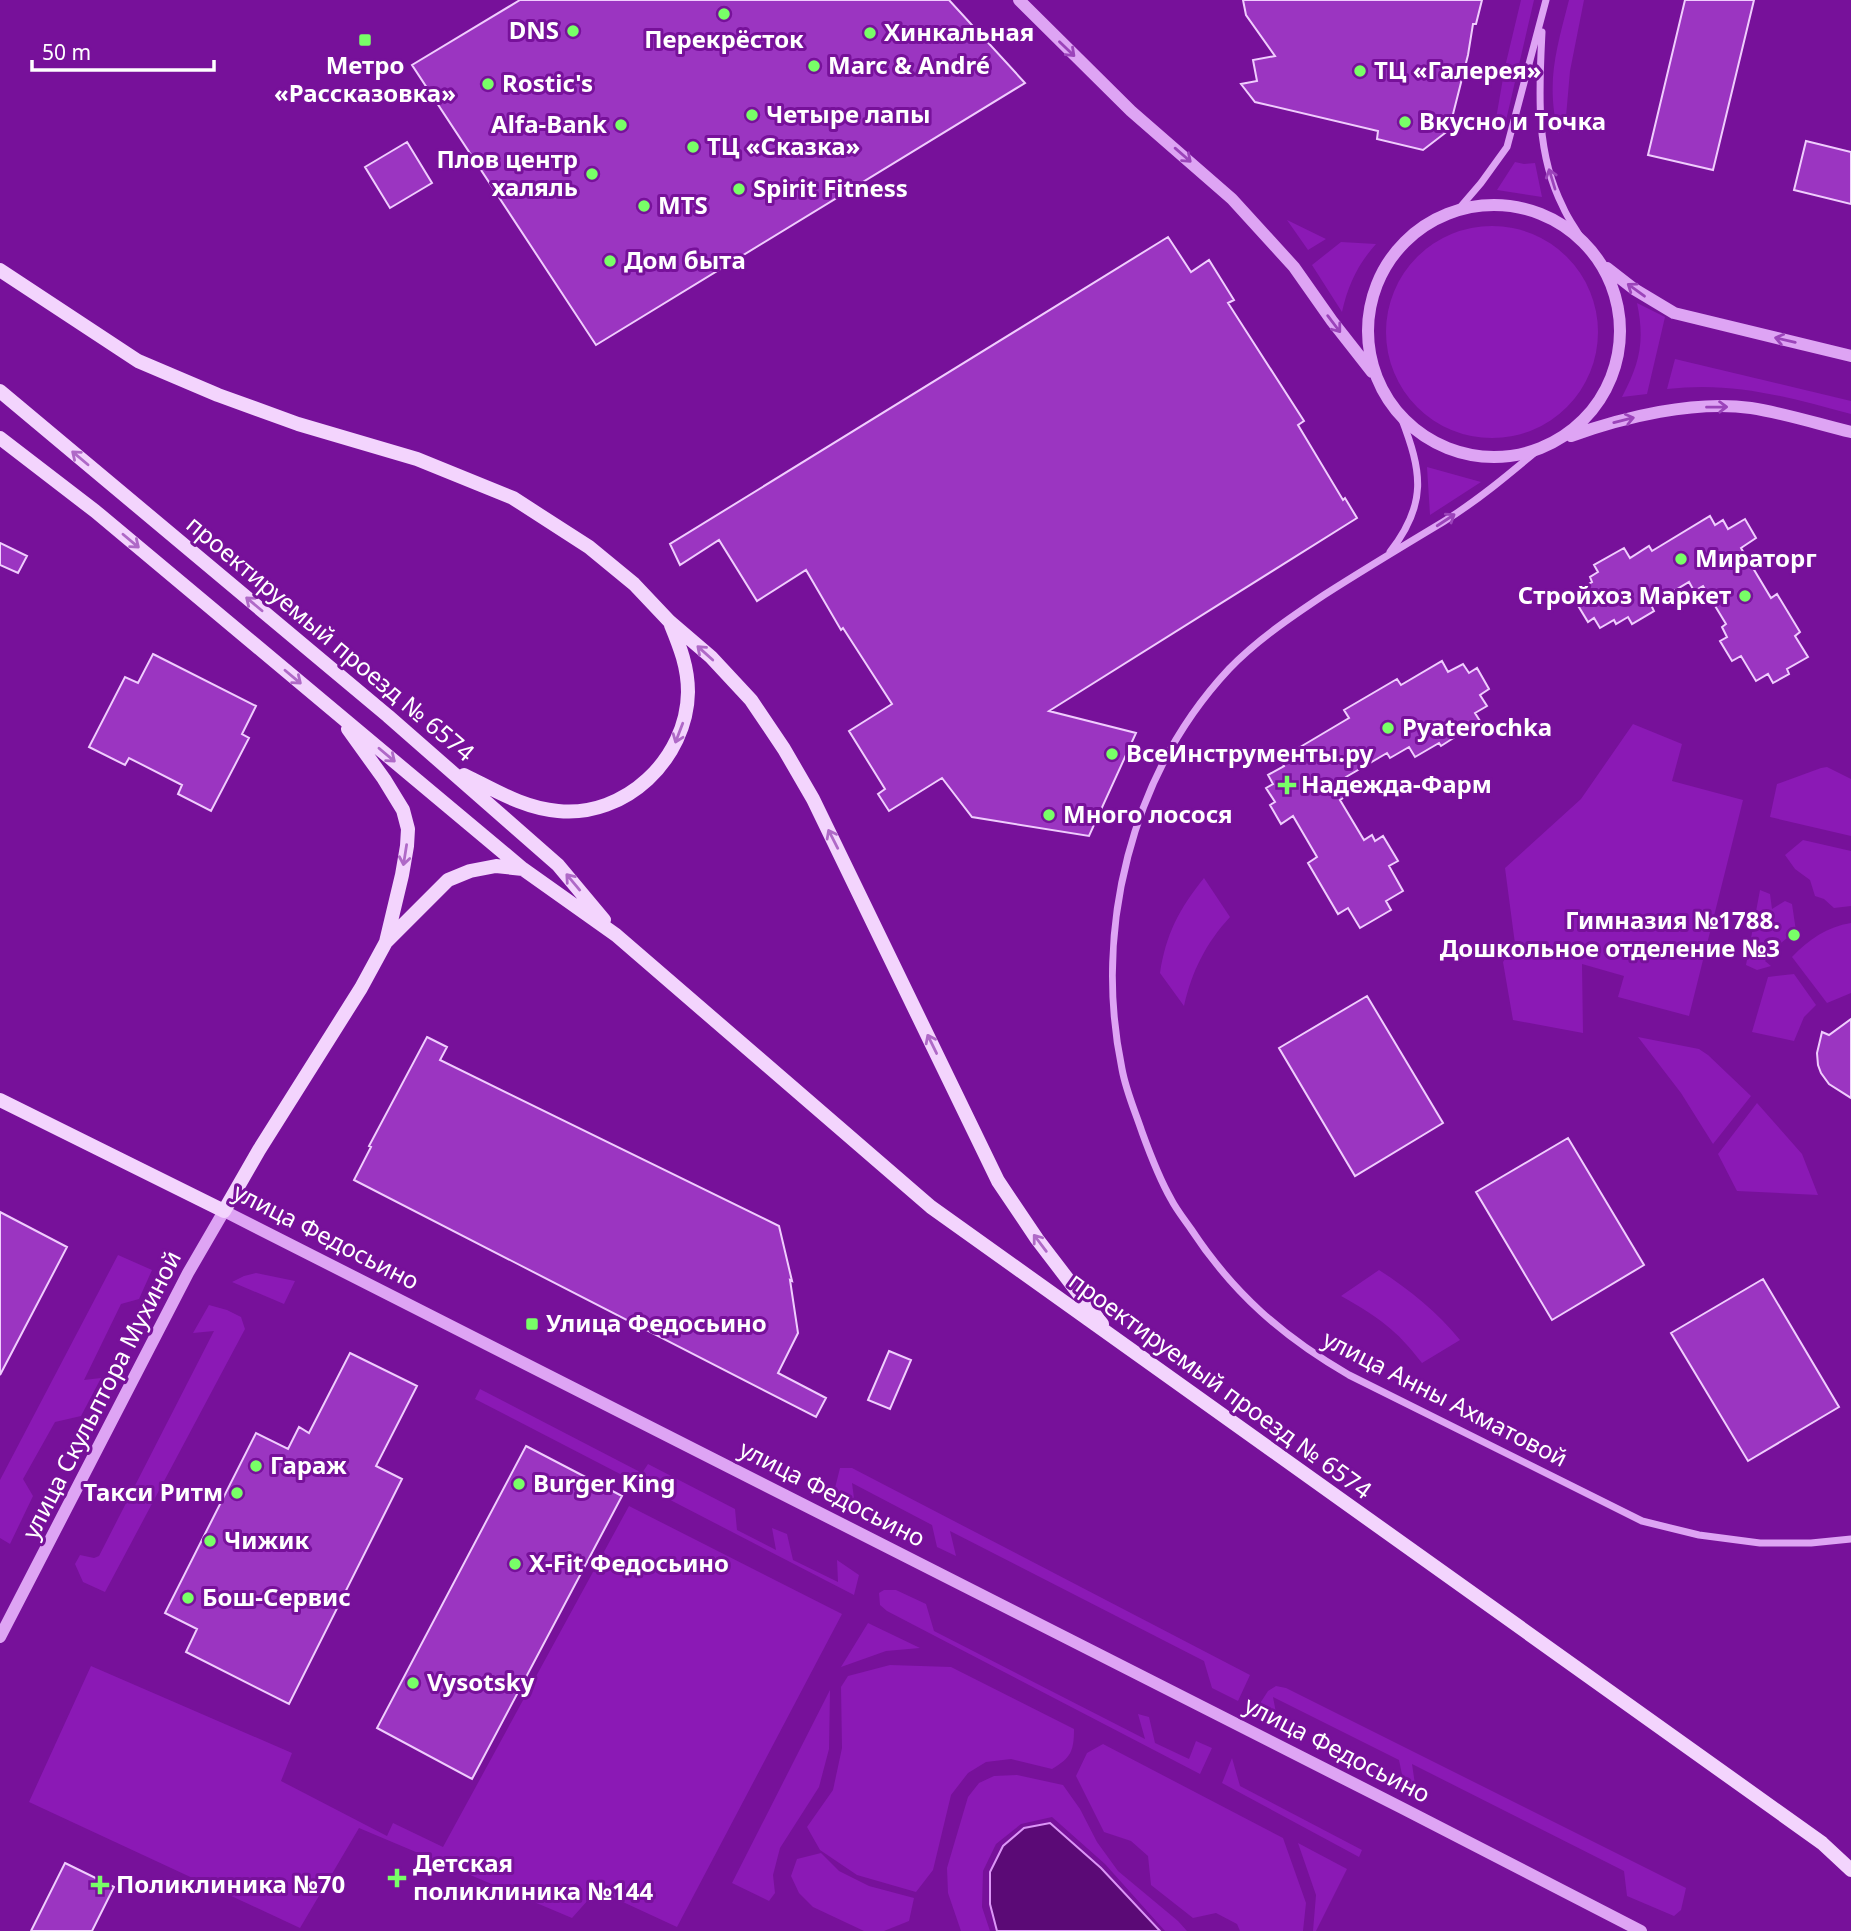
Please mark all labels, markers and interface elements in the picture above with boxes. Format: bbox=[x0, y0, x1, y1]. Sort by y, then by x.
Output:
marker: Перекрёсток bbox=[716, 6, 732, 22]
place label: DNS bbox=[509, 13, 559, 46]
place label: Хинкальная bbox=[884, 15, 1034, 48]
place label: Перекрёсток bbox=[644, 22, 804, 55]
marker: DNS bbox=[565, 23, 581, 39]
marker: Хинкальная bbox=[862, 25, 878, 41]
scale bar bbox=[32, 28, 214, 72]
marker: Метро «Рассказовка» bbox=[357, 32, 373, 48]
text: 50 m bbox=[42, 38, 91, 66]
one-way arrow bbox=[1058, 40, 1075, 57]
place label: Метро «Рассказовка» bbox=[274, 48, 456, 109]
place label: Marc & André bbox=[828, 48, 990, 81]
place label: ТЦ «Галерея» bbox=[1374, 53, 1542, 86]
marker: Marc & André bbox=[806, 58, 822, 74]
marker: ТЦ «Галерея» bbox=[1352, 63, 1368, 79]
place label: Rostic's bbox=[502, 66, 593, 99]
marker: Rostic's bbox=[480, 76, 496, 92]
place label: Четыре лапы bbox=[766, 97, 931, 130]
place label: Вкусно и Точка bbox=[1419, 104, 1606, 137]
place label: Alfa-Bank bbox=[491, 107, 607, 140]
marker: Четыре лапы bbox=[744, 107, 760, 123]
marker: Вкусно и Точка bbox=[1397, 114, 1413, 130]
marker: Alfa-Bank bbox=[613, 117, 629, 133]
place label: ТЦ «Сказка» bbox=[707, 129, 860, 162]
marker: ТЦ «Сказка» bbox=[685, 139, 701, 155]
place label: Плов центр халяль bbox=[437, 142, 578, 203]
one-way arrow bbox=[1173, 147, 1191, 163]
marker: Плов центр халяль bbox=[584, 166, 600, 182]
one-way arrow bbox=[1545, 168, 1558, 190]
place label: Spirit Fitness bbox=[753, 171, 908, 204]
marker: Spirit Fitness bbox=[731, 181, 747, 197]
place label: MTS bbox=[658, 188, 708, 221]
marker: MTS bbox=[636, 198, 652, 214]
place label: Дом быта bbox=[624, 243, 746, 276]
marker: Дом быта bbox=[602, 253, 618, 269]
one-way arrow bbox=[1627, 283, 1646, 297]
one-way arrow bbox=[1327, 314, 1341, 333]
one-way arrow bbox=[1774, 333, 1797, 346]
one-way arrow bbox=[1705, 401, 1728, 414]
one-way arrow bbox=[1612, 413, 1635, 426]
one-way arrow bbox=[71, 450, 89, 465]
street label: проектируемый проезд № 6574 bbox=[180, 507, 482, 768]
one-way arrow bbox=[1435, 512, 1455, 526]
one-way arrow bbox=[121, 533, 139, 549]
place label: Мираторг bbox=[1695, 541, 1817, 574]
marker: Мираторг bbox=[1673, 551, 1689, 567]
place label: Стройхоз Маркет bbox=[1518, 578, 1731, 611]
marker: Стройхоз Маркет bbox=[1737, 588, 1753, 604]
one-way arrow bbox=[246, 596, 264, 611]
one-way arrow bbox=[697, 644, 714, 661]
one-way arrow bbox=[283, 669, 301, 684]
place label: Pyaterochka bbox=[1402, 710, 1552, 743]
marker: Pyaterochka bbox=[1380, 720, 1396, 736]
one-way arrow bbox=[671, 722, 684, 744]
place label: ВсеИнструменты.ру bbox=[1126, 736, 1374, 769]
marker: ВсеИнструменты.ру bbox=[1104, 746, 1120, 762]
one-way arrow bbox=[377, 748, 395, 763]
place label: Надежда-Фарм bbox=[1301, 767, 1492, 800]
marker: Надежда-Фарм bbox=[1279, 777, 1295, 793]
place label: Много лосося bbox=[1063, 797, 1233, 830]
marker: Много лосося bbox=[1041, 807, 1057, 823]
one-way arrow bbox=[826, 829, 840, 850]
one-way arrow bbox=[399, 844, 412, 866]
one-way arrow bbox=[565, 874, 580, 892]
place label: Гимназия №1788. Дошкольное отделение №3 bbox=[1440, 903, 1780, 964]
marker: Гимназия №1788. Дошкольное отделение №3 bbox=[1786, 927, 1802, 943]
one-way arrow bbox=[925, 1033, 938, 1055]
street label: улица Федосьино bbox=[228, 1175, 425, 1297]
one-way arrow bbox=[1033, 1234, 1048, 1253]
street label: улица Скульптора Мухиной bbox=[13, 1244, 188, 1544]
street label: проектируемый проезд № 6574 bbox=[1063, 1264, 1379, 1506]
place label: Улица Федосьино bbox=[546, 1306, 767, 1339]
marker: Улица Федосьино bbox=[524, 1316, 540, 1332]
street label: улица Анны Ахматовой bbox=[1318, 1322, 1574, 1474]
street label: улица Федосьино bbox=[734, 1432, 931, 1554]
place label: Гараж bbox=[270, 1448, 347, 1481]
marker: Гараж bbox=[248, 1458, 264, 1474]
place label: Burger King bbox=[533, 1466, 675, 1499]
place label: Такси Ритм bbox=[83, 1475, 223, 1508]
marker: Burger King bbox=[511, 1476, 527, 1492]
marker: Такси Ритм bbox=[229, 1485, 245, 1501]
place label: Чижик bbox=[224, 1523, 309, 1556]
marker: Чижик bbox=[202, 1533, 218, 1549]
place label: X-Fit Федосьино bbox=[529, 1546, 729, 1579]
marker: X-Fit Федосьино bbox=[507, 1556, 523, 1572]
place label: Бош-Сервис bbox=[202, 1580, 351, 1613]
marker: Бош-Сервис bbox=[180, 1590, 196, 1606]
place label: Vysotsky bbox=[427, 1665, 535, 1698]
marker: Vysotsky bbox=[405, 1675, 421, 1691]
street label: улица Федосьино bbox=[1239, 1688, 1436, 1810]
place label: Детская поликлиника №144 bbox=[413, 1846, 653, 1907]
place label: Поликлиника №70 bbox=[116, 1867, 345, 1900]
marker: Детская поликлиника №144 bbox=[387, 1868, 407, 1888]
marker: Поликлиника №70 bbox=[90, 1875, 110, 1895]

